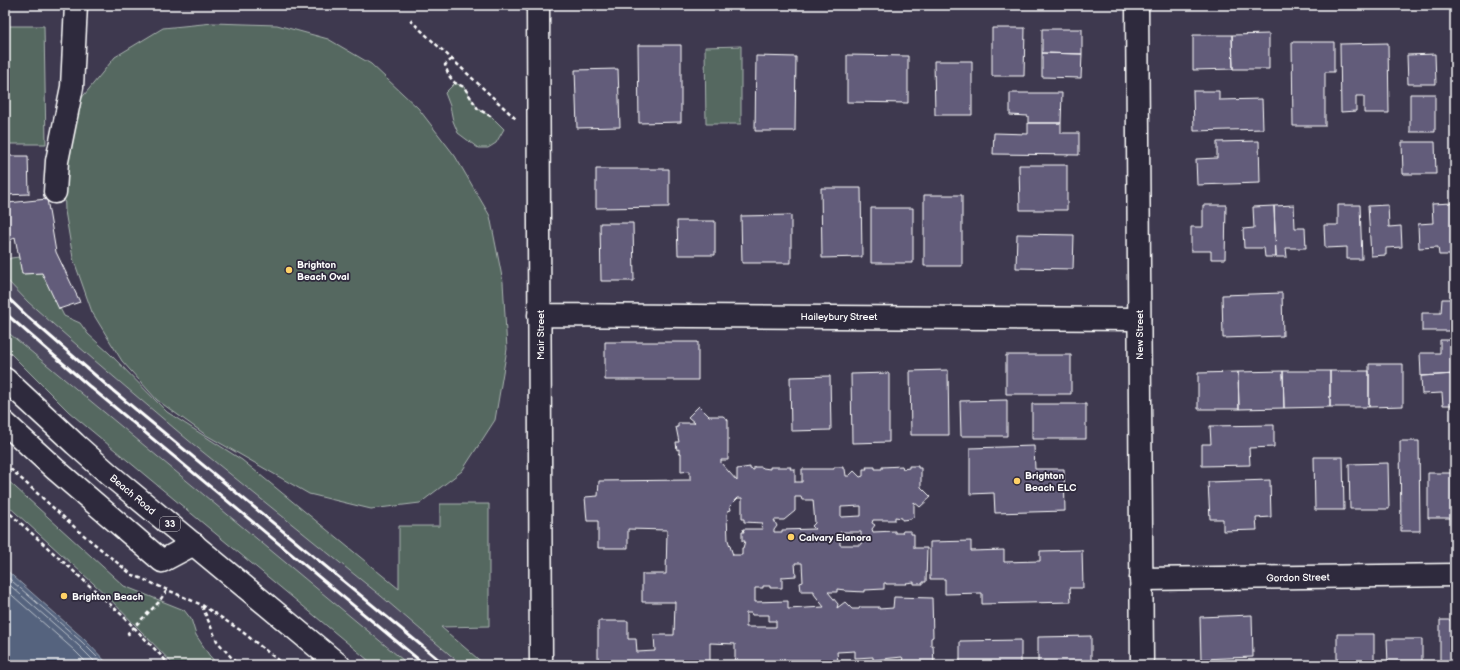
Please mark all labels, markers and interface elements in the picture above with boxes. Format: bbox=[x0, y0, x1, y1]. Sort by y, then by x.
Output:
place label: Brighton Beach Oval bbox=[297, 259, 349, 283]
marker: Brighton Beach Oval bbox=[284, 265, 294, 275]
street label: Mair Street bbox=[535, 310, 547, 360]
street label: New Street bbox=[1134, 310, 1146, 360]
street label: Haileybury Street bbox=[801, 311, 877, 323]
place label: Brighton Beach ELC bbox=[1025, 470, 1076, 494]
street label: Beach Road bbox=[107, 472, 158, 518]
marker: Brighton Beach ELC bbox=[1012, 476, 1022, 486]
road number: 33 bbox=[160, 517, 180, 531]
marker: Calvary Elanora bbox=[786, 532, 796, 542]
place label: Calvary Elanora bbox=[799, 532, 872, 544]
street label: Gordon Street bbox=[1266, 571, 1330, 585]
marker: Brighton Beach bbox=[59, 591, 69, 601]
place label: Brighton Beach bbox=[72, 591, 143, 603]

